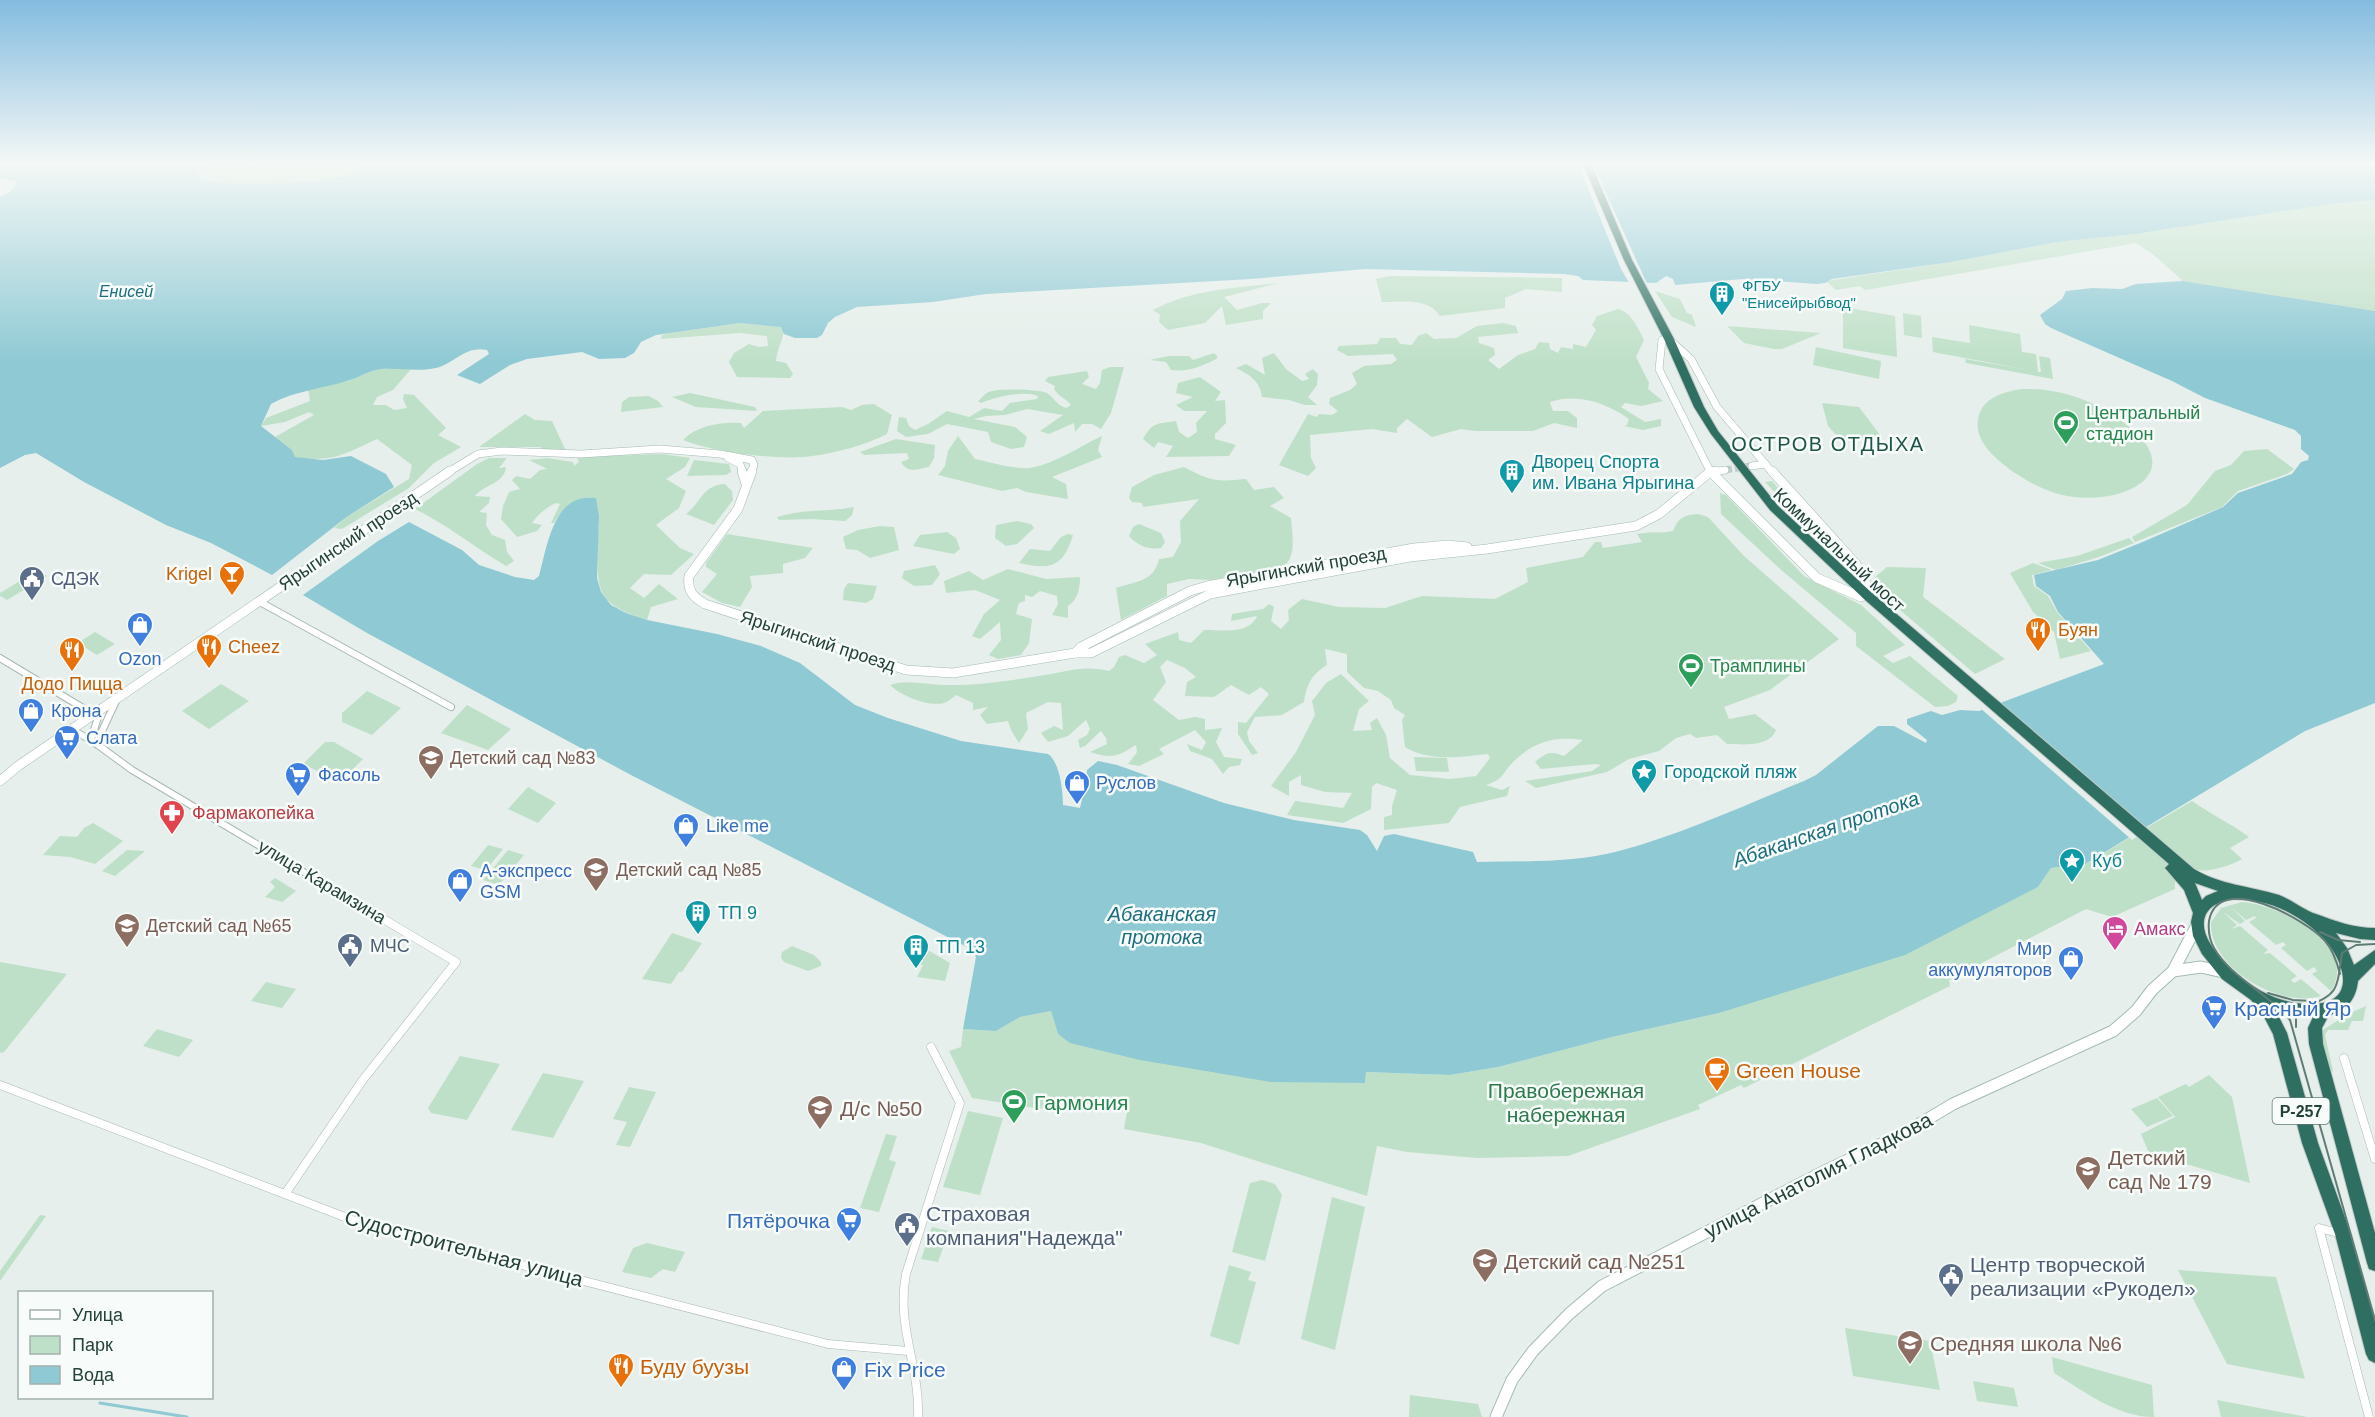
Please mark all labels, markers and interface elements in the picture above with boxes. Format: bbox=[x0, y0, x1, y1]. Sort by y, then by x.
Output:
place label: ФГБУ "Енисейрыбвод" bbox=[1742, 277, 1856, 311]
building icon: ФГБУ "Енисейрыбвод" bbox=[1707, 279, 1737, 317]
water label: Енисей bbox=[99, 283, 153, 300]
place label: Центральный стадион bbox=[2086, 403, 2200, 444]
sports icon: Центральный стадион bbox=[2051, 408, 2081, 446]
district label: ОСТРОВ ОТДЫХА bbox=[1731, 433, 1925, 455]
place label: Дворец Спорта им. Ивана Ярыгина bbox=[1532, 452, 1695, 493]
building icon: Дворец Спорта им. Ивана Ярыгина bbox=[1497, 457, 1527, 495]
street label: Коммунальный мост bbox=[1769, 484, 1909, 616]
street label: Ярыгинский проезд bbox=[275, 487, 421, 595]
street label: Ярыгинский проезд bbox=[1224, 543, 1388, 591]
bar icon: Krigel bbox=[217, 559, 247, 597]
public building icon: СДЭК bbox=[17, 564, 47, 602]
place label: Krigel bbox=[166, 564, 212, 584]
place label: СДЭК bbox=[51, 569, 100, 589]
street label: Ярыгинский проезд bbox=[738, 606, 899, 676]
shop icon: Ozon bbox=[125, 610, 155, 648]
restaurant icon: Буян bbox=[2023, 615, 2053, 653]
place label: Буян bbox=[2058, 620, 2098, 640]
restaurant icon: Cheez bbox=[194, 632, 224, 670]
restaurant icon: Додо Пицца bbox=[57, 635, 87, 673]
place label: Cheez bbox=[228, 637, 280, 657]
place label: Ozon bbox=[118, 649, 162, 669]
sports icon: Трамплины bbox=[1676, 651, 1706, 689]
place label: Трамплины bbox=[1710, 656, 1806, 676]
place label: Додо Пицца bbox=[21, 674, 124, 694]
shop icon: Крона bbox=[16, 696, 46, 734]
place label: Крона bbox=[51, 701, 102, 721]
supermarket icon: Слата bbox=[52, 723, 82, 761]
place label: Слата bbox=[86, 728, 138, 748]
school or university icon: Детский сад №83 bbox=[416, 743, 446, 781]
place label: Детский сад №83 bbox=[450, 748, 595, 768]
place icon: Городской пляж bbox=[1629, 757, 1659, 795]
supermarket icon: Фасоль bbox=[283, 760, 313, 798]
place label: Городской пляж bbox=[1664, 762, 1797, 782]
place label: Фасоль bbox=[318, 765, 380, 785]
shop icon: Руслов bbox=[1062, 768, 1092, 806]
place label: Руслов bbox=[1096, 773, 1156, 793]
water label: Абаканская протока bbox=[1729, 787, 1922, 872]
pharmacy icon: Фармакопейка bbox=[157, 798, 187, 836]
place label: Фармакопейка bbox=[192, 803, 315, 823]
shop icon: Like me bbox=[671, 811, 701, 849]
place label: Like me bbox=[706, 816, 769, 836]
street label: улица Карамзина bbox=[255, 836, 390, 929]
place icon: Куб bbox=[2057, 846, 2087, 884]
place label: Куб bbox=[2092, 851, 2122, 871]
school or university icon: Детский сад №85 bbox=[581, 855, 611, 893]
place label: Детский сад №85 bbox=[616, 860, 761, 880]
place label: А-экспресс GSM bbox=[480, 861, 572, 902]
shop icon: А-экспресс GSM bbox=[445, 866, 475, 904]
building icon: ТП 9 bbox=[683, 898, 713, 936]
place label: ТП 9 bbox=[718, 903, 757, 923]
water label: Абаканская протока bbox=[1107, 903, 1216, 948]
school or university icon: Детский сад №65 bbox=[112, 911, 142, 949]
hotel icon: Амакс bbox=[2100, 914, 2130, 952]
place label: Детский сад №65 bbox=[146, 916, 291, 936]
place label: Амакс bbox=[2134, 919, 2185, 939]
public building icon: МЧС bbox=[335, 931, 365, 969]
building icon: ТП 13 bbox=[901, 932, 931, 970]
place label: МЧС bbox=[370, 936, 410, 956]
place label: ТП 13 bbox=[936, 937, 985, 957]
place label: Мир аккумуляторов bbox=[1928, 939, 2052, 980]
shop icon: Мир аккумуляторов bbox=[2056, 944, 2086, 982]
supermarket icon: Красный Яр bbox=[2199, 993, 2229, 1031]
place label: Красный Яр bbox=[2234, 997, 2351, 1020]
cafe icon: Green House bbox=[1702, 1055, 1732, 1093]
place label: Green House bbox=[1736, 1059, 1861, 1082]
park label: Правобережная набережная bbox=[1488, 1079, 1644, 1126]
sports icon: Гармония bbox=[999, 1087, 1029, 1125]
place label: Гармония bbox=[1034, 1091, 1128, 1114]
school or university icon: Д/с №50 bbox=[805, 1093, 835, 1131]
place label: Д/с №50 bbox=[840, 1097, 922, 1120]
road number: Р-257 bbox=[2272, 1098, 2330, 1124]
street label: улица Анатолия Гладкова bbox=[1700, 1107, 1936, 1243]
place label: Детский сад № 179 bbox=[2108, 1146, 2212, 1193]
school or university icon: Детский сад № 179 bbox=[2073, 1154, 2103, 1192]
place label: Страховая компания"Надежда" bbox=[926, 1202, 1123, 1249]
street label: Судостроительная улица bbox=[342, 1205, 586, 1291]
supermarket icon: Пятёрочка bbox=[834, 1205, 864, 1243]
place label: Пятёрочка bbox=[727, 1209, 830, 1232]
public building icon: Страховая компания"Надежда" bbox=[892, 1210, 922, 1248]
school or university icon: Детский сад №251 bbox=[1470, 1246, 1500, 1284]
place label: Детский сад №251 bbox=[1504, 1250, 1685, 1273]
place label: Центр творческой реализации «Рукодел» bbox=[1970, 1253, 2196, 1300]
public building icon: Центр творческой реализации «Рукодел» bbox=[1936, 1261, 1966, 1299]
legend bbox=[18, 1291, 213, 1399]
text: Улица bbox=[72, 1305, 124, 1325]
school or university icon: Средняя школа №6 bbox=[1895, 1328, 1925, 1366]
place label: Средняя школа №6 bbox=[1930, 1332, 2122, 1355]
text: Парк bbox=[72, 1335, 113, 1355]
restaurant icon: Буду буузы bbox=[606, 1351, 636, 1389]
shop icon: Fix Price bbox=[829, 1354, 859, 1392]
place label: Буду буузы bbox=[640, 1355, 749, 1378]
place label: Fix Price bbox=[864, 1358, 946, 1381]
text: Вода bbox=[72, 1365, 115, 1385]

